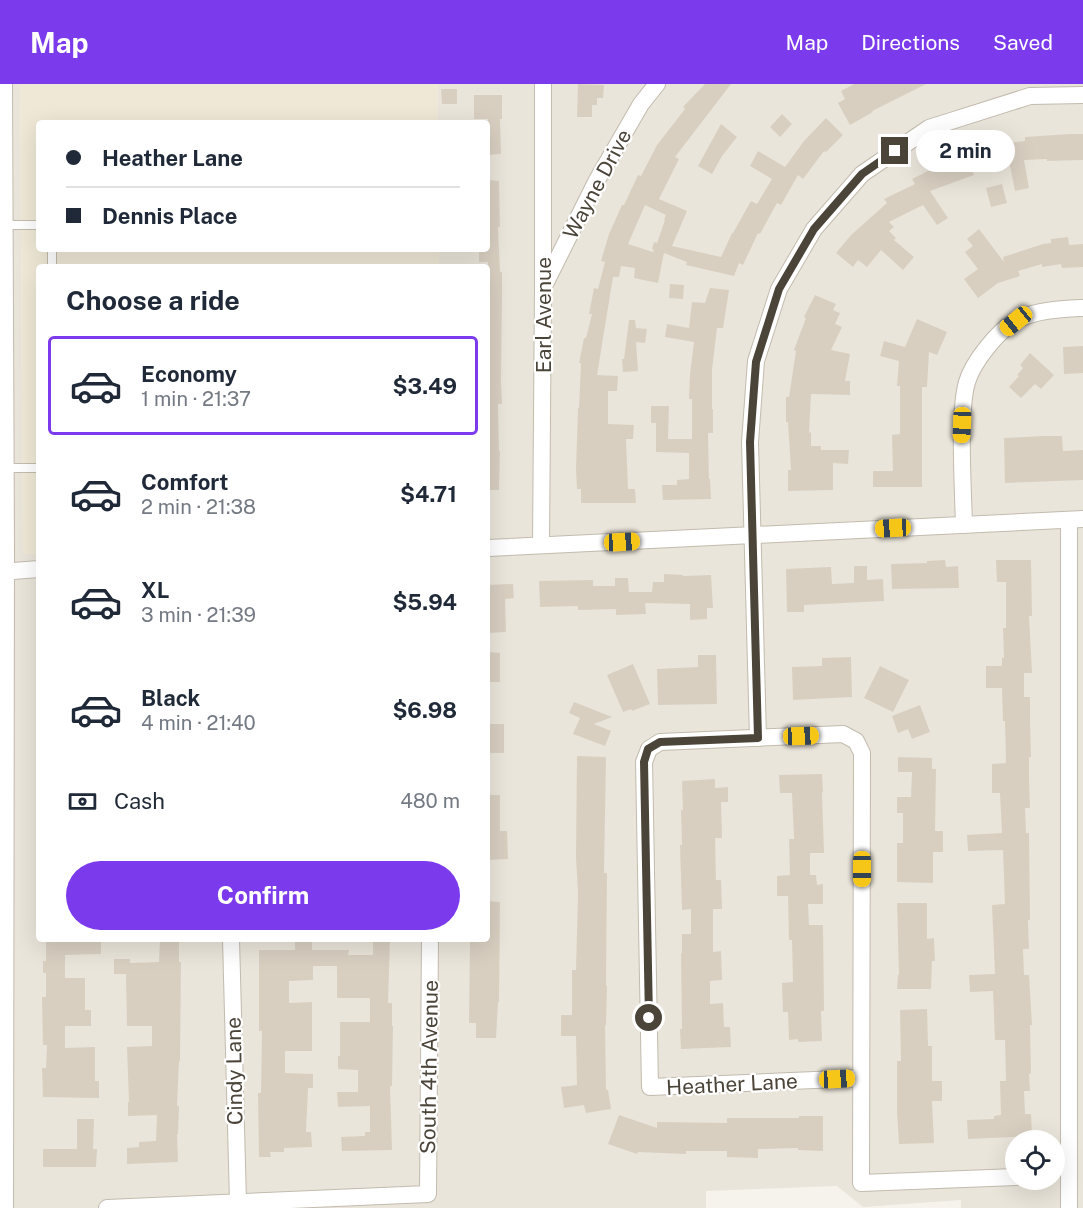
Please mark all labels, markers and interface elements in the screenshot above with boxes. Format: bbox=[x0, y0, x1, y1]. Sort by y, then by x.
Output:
text: Map bbox=[30, 26, 89, 59]
text: Map bbox=[786, 30, 828, 55]
text: Directions bbox=[861, 30, 960, 55]
text: Saved bbox=[993, 30, 1053, 55]
street label: Wayne Drive bbox=[558, 125, 636, 243]
callout: 2 min bbox=[916, 130, 1015, 172]
route end bbox=[881, 137, 908, 164]
text: 2 min bbox=[939, 139, 992, 163]
text: Heather Lane bbox=[102, 145, 243, 171]
text: Dennis Place bbox=[102, 203, 238, 229]
street label: Earl Avenue bbox=[531, 257, 556, 373]
text: Choose a ride bbox=[66, 284, 240, 316]
car bbox=[996, 303, 1036, 339]
icon: car bbox=[69, 359, 123, 413]
text: Economy bbox=[141, 361, 237, 387]
text: $3.49 bbox=[393, 373, 457, 399]
text: 1 min · 21:37 bbox=[141, 387, 251, 411]
car bbox=[952, 407, 972, 443]
icon: car bbox=[69, 467, 123, 521]
text: Comfort bbox=[141, 469, 228, 495]
text: $4.71 bbox=[400, 481, 457, 507]
text: 2 min · 21:38 bbox=[141, 495, 256, 519]
car bbox=[875, 518, 911, 538]
car bbox=[604, 532, 640, 552]
icon: car bbox=[69, 575, 123, 629]
text: XL bbox=[141, 577, 169, 603]
text: $5.94 bbox=[392, 589, 457, 615]
text: 3 min · 21:39 bbox=[141, 603, 256, 627]
icon: car bbox=[69, 683, 123, 737]
text: Black bbox=[141, 685, 200, 711]
text: $6.98 bbox=[392, 697, 457, 723]
text: 4 min · 21:40 bbox=[141, 711, 256, 735]
car bbox=[783, 726, 819, 746]
icon: cash bbox=[66, 785, 99, 818]
text: Cash bbox=[114, 788, 165, 814]
text: 480 m bbox=[400, 789, 460, 813]
car bbox=[853, 851, 871, 887]
button: Confirm bbox=[66, 861, 460, 930]
street label: South 4th Avenue bbox=[415, 980, 443, 1154]
route start bbox=[635, 1004, 662, 1031]
street label: Cindy Lane bbox=[221, 1017, 247, 1125]
street label: Heather Lane bbox=[666, 1068, 798, 1100]
car bbox=[819, 1069, 855, 1089]
map controls bbox=[1005, 1130, 1065, 1190]
button: locate bbox=[1005, 1130, 1065, 1190]

